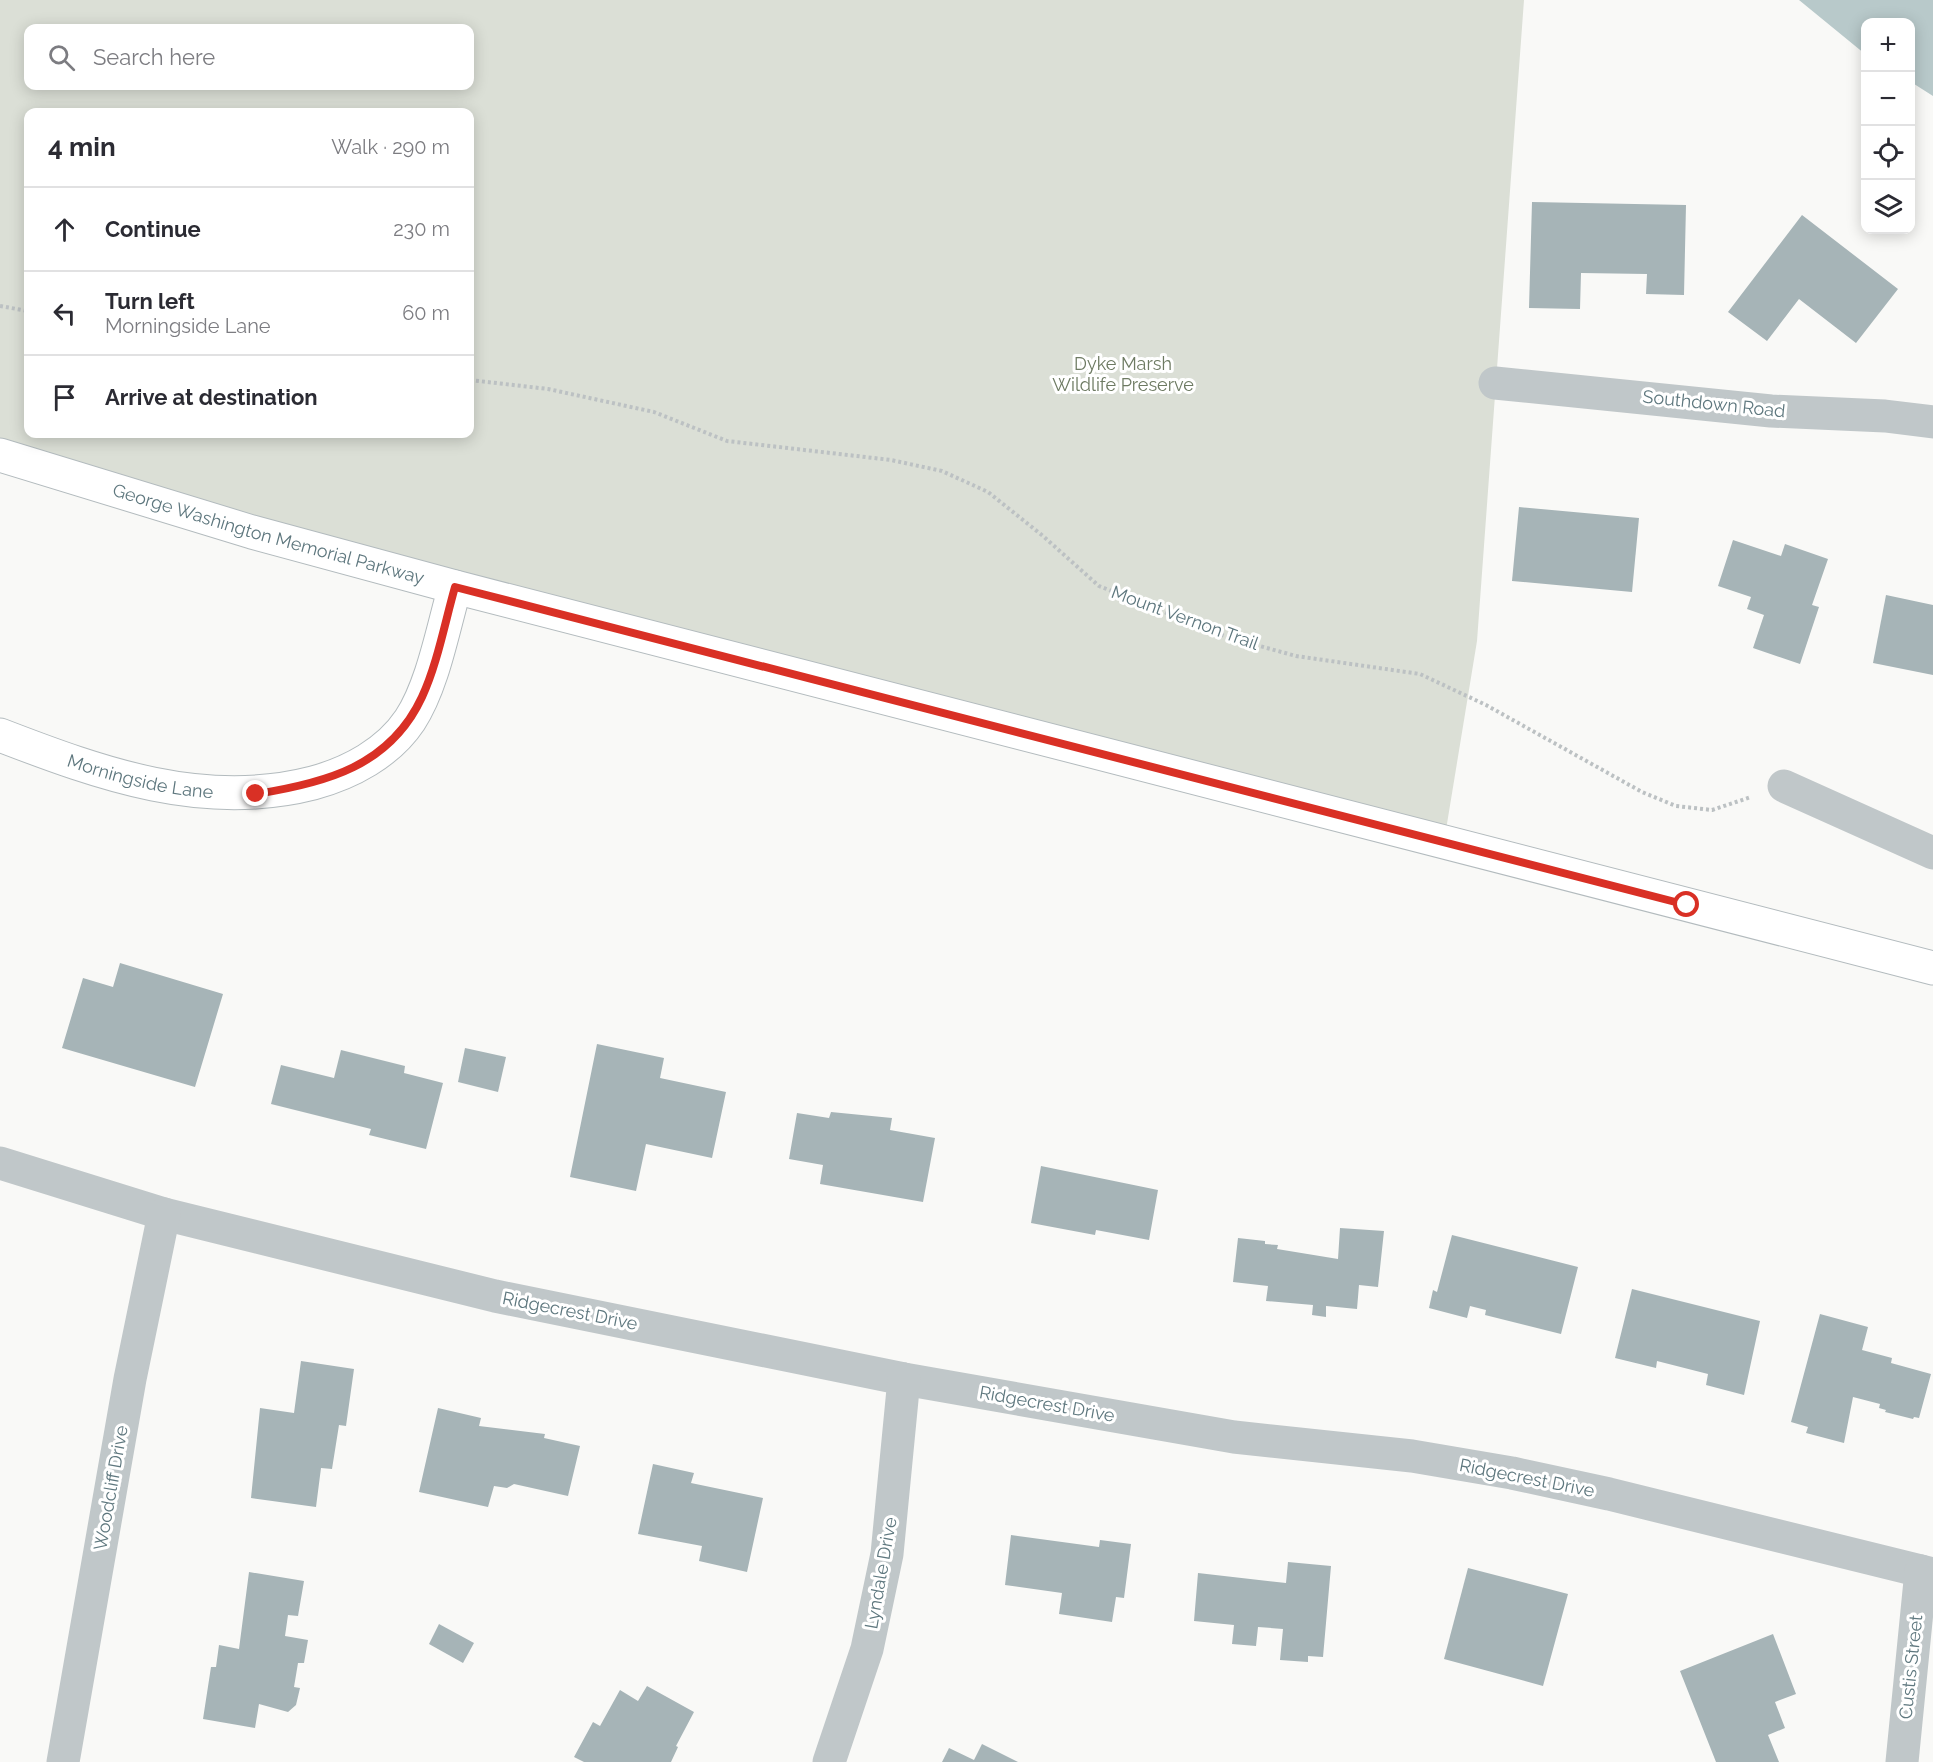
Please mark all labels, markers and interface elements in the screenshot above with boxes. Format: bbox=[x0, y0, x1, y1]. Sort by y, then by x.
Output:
map controls bbox=[1861, 18, 1915, 234]
button: + bbox=[1861, 18, 1915, 72]
search box bbox=[24, 24, 474, 90]
icon: search bbox=[45, 41, 78, 74]
text: Search here bbox=[93, 44, 215, 70]
button: − bbox=[1861, 72, 1915, 126]
button: locate bbox=[1861, 126, 1915, 180]
text: 4 min bbox=[48, 132, 116, 162]
text: Walk · 290 m bbox=[331, 135, 450, 159]
button: layers bbox=[1861, 180, 1915, 234]
icon: ahead bbox=[48, 213, 81, 246]
text: Continue bbox=[105, 216, 201, 242]
text: 230 m bbox=[393, 217, 450, 241]
text: Turn left bbox=[105, 288, 195, 314]
icon: left bbox=[48, 297, 81, 330]
text: 60 m bbox=[402, 301, 450, 325]
text: Morningside Lane bbox=[105, 314, 271, 338]
park label: Dyke Marsh Wildlife Preserve bbox=[1052, 353, 1194, 395]
icon: arrive bbox=[48, 381, 81, 414]
text: Arrive at destination bbox=[105, 384, 318, 410]
street label: Southdown Road bbox=[1642, 386, 1786, 421]
street label: George Washington Memorial Parkway bbox=[110, 479, 427, 588]
street label: Mount Vernon Trail bbox=[1109, 581, 1262, 654]
street label: Morningside Lane bbox=[65, 750, 214, 802]
route end bbox=[242, 780, 268, 806]
route start bbox=[1673, 891, 1699, 917]
street label: Ridgecrest Drive bbox=[501, 1287, 640, 1334]
street label: Ridgecrest Drive bbox=[978, 1381, 1117, 1426]
street label: Woodcliff Drive bbox=[89, 1423, 132, 1552]
street label: Ridgecrest Drive bbox=[1458, 1454, 1597, 1501]
street label: Lyndale Drive bbox=[860, 1515, 901, 1631]
street label: Custis Street bbox=[1895, 1614, 1926, 1720]

